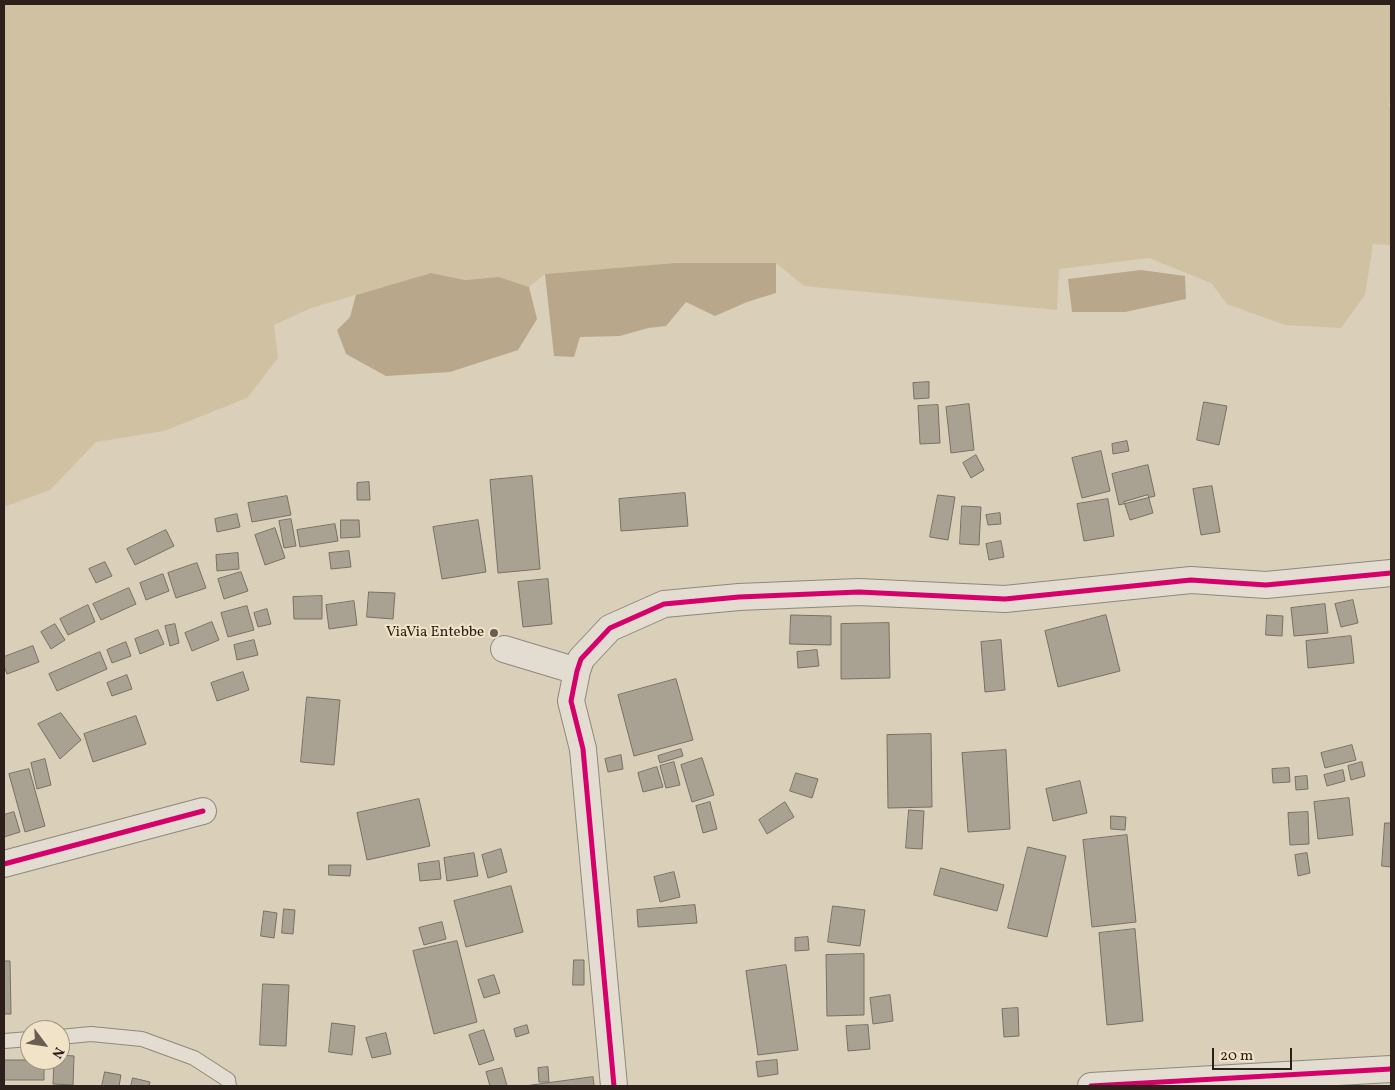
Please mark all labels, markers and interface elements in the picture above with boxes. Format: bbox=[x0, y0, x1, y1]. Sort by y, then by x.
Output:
place label: ViaVia Entebbe bbox=[386, 624, 484, 642]
marker: ViaVia Entebbe bbox=[488, 627, 500, 639]
north arrow bbox=[20, 1020, 70, 1070]
scale bar bbox=[1215, 1038, 1295, 1070]
text: N bbox=[47, 1043, 68, 1062]
text: 20 m bbox=[1220, 1046, 1253, 1067]

